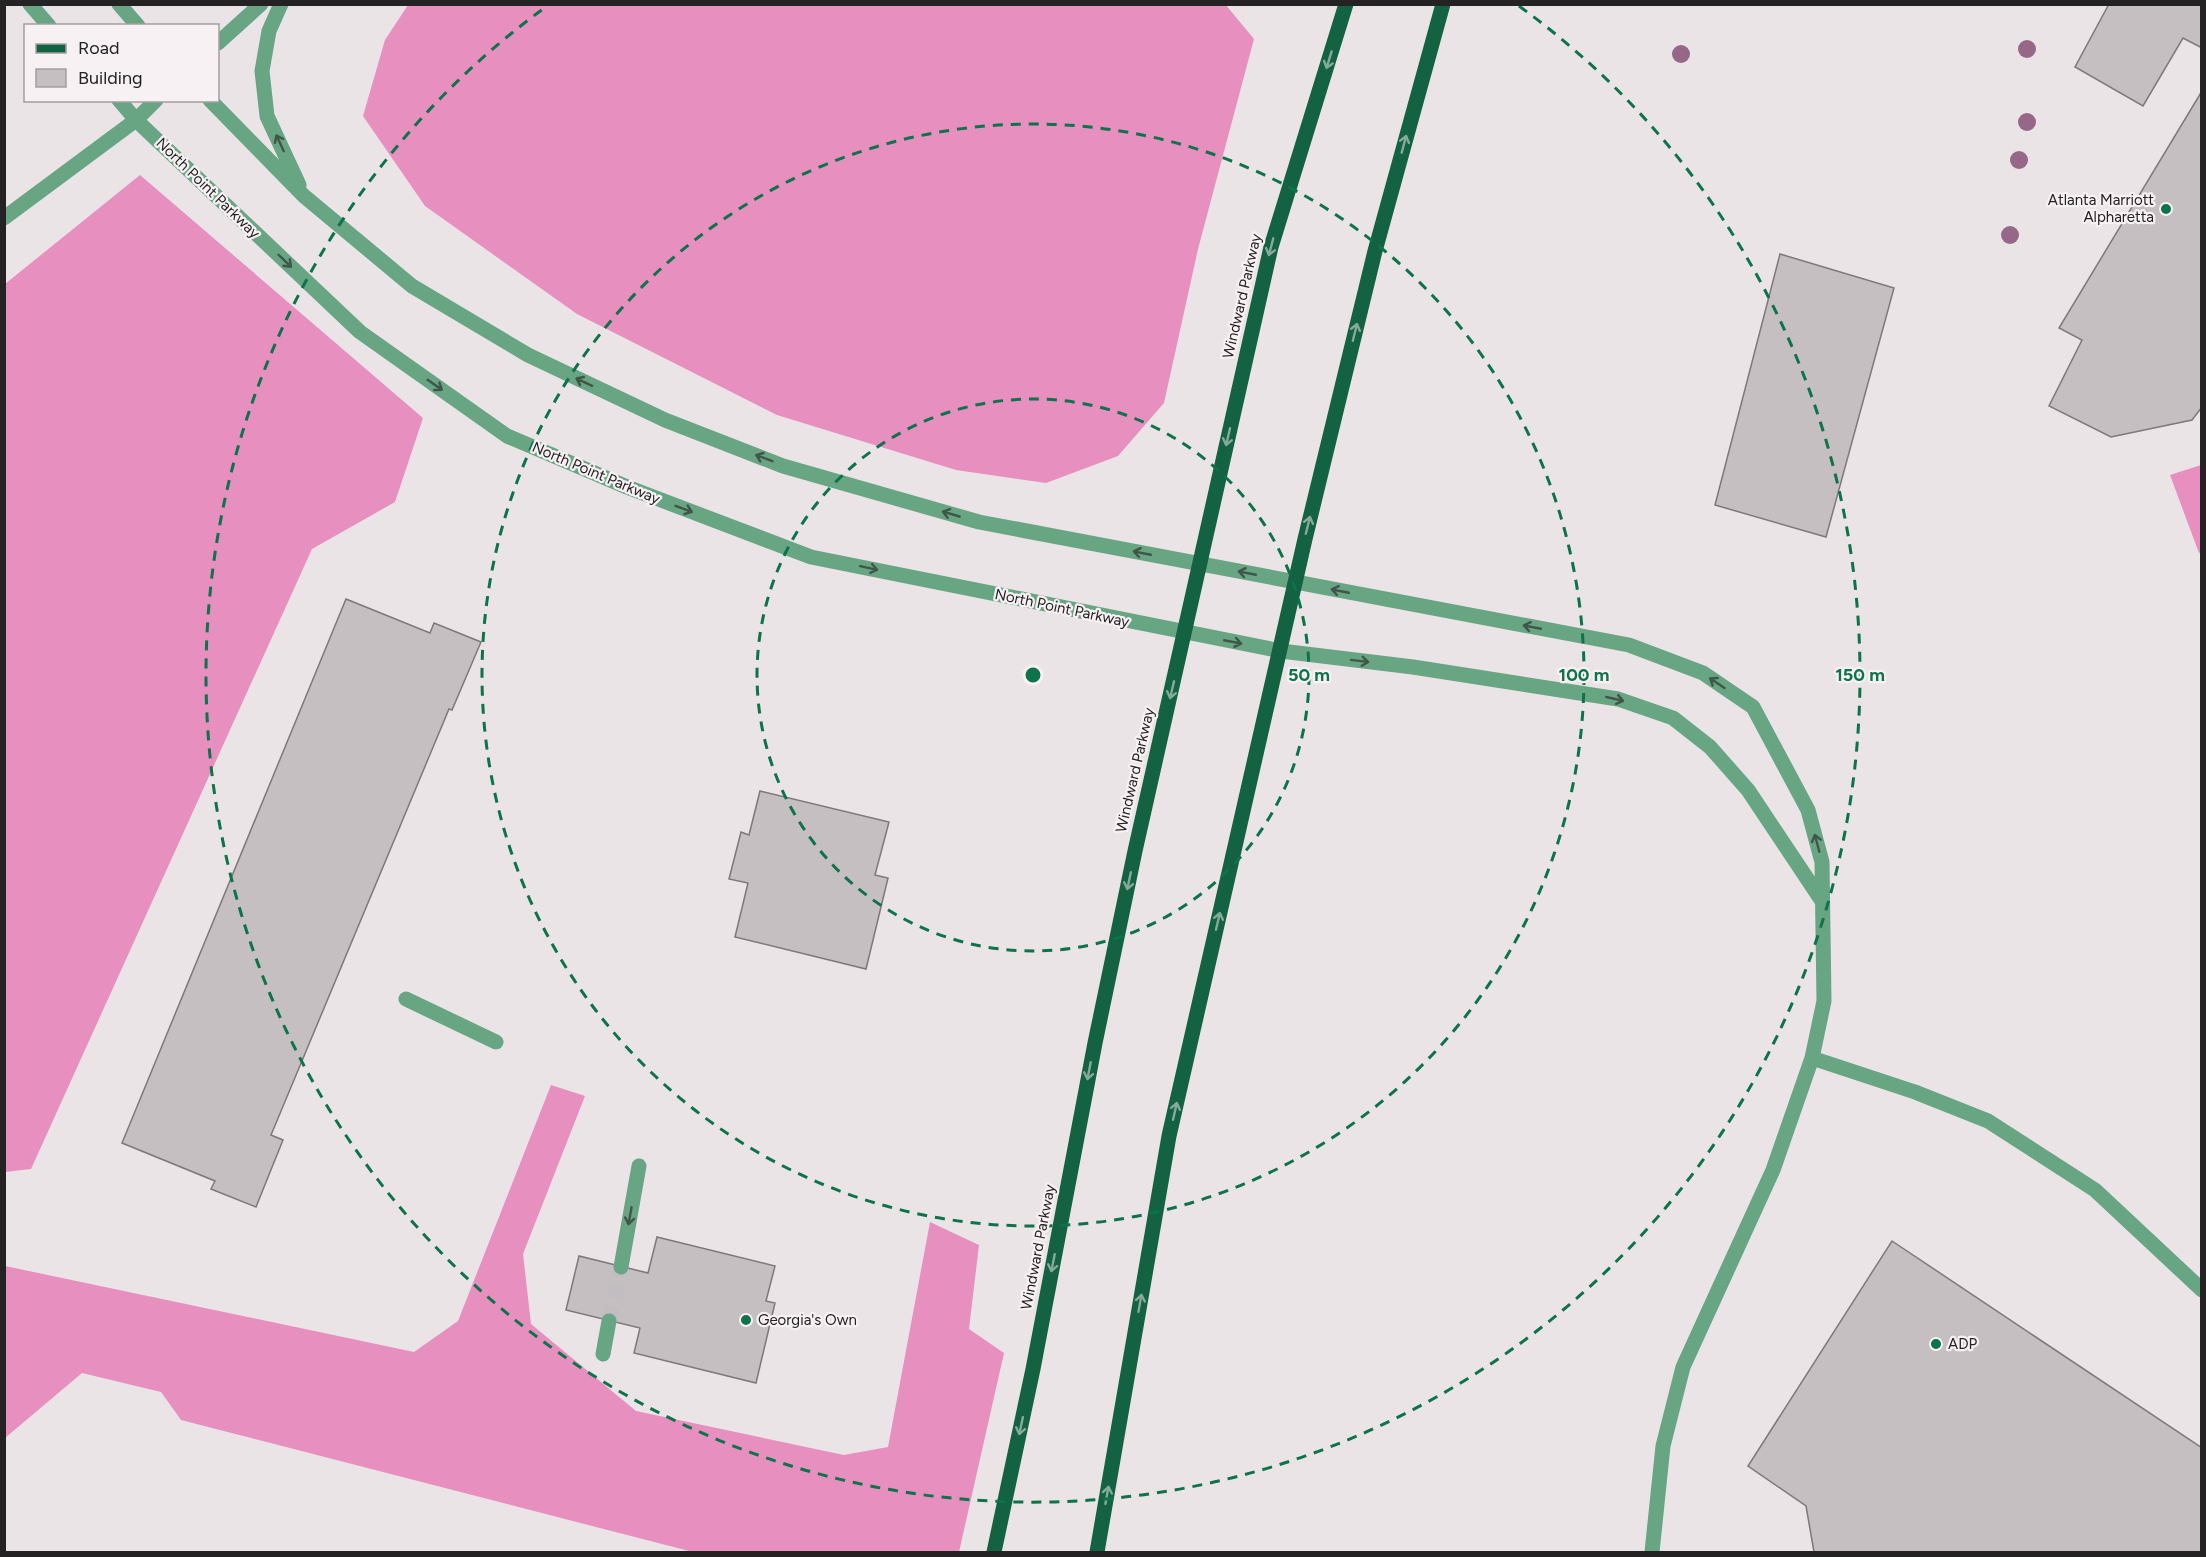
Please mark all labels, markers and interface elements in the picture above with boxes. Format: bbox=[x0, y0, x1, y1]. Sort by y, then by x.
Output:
legend bbox=[24, 24, 219, 102]
text: Road bbox=[78, 37, 119, 59]
one-way arrow bbox=[1322, 50, 1333, 69]
text: Building bbox=[78, 67, 143, 89]
street label: North Point Parkway bbox=[152, 134, 264, 242]
one-way arrow bbox=[273, 134, 285, 152]
one-way arrow bbox=[1399, 134, 1411, 153]
place label: Atlanta Marriott Alpharetta bbox=[2048, 191, 2154, 226]
marker: Atlanta Marriott Alpharetta bbox=[2159, 202, 2173, 216]
street label: Windward Parkway bbox=[1219, 232, 1265, 360]
one-way arrow bbox=[1265, 237, 1276, 256]
one-way arrow bbox=[278, 254, 293, 268]
one-way arrow bbox=[1350, 323, 1362, 342]
one-way arrow bbox=[576, 375, 594, 387]
one-way arrow bbox=[427, 379, 443, 391]
one-way arrow bbox=[1222, 427, 1233, 446]
street label: North Point Parkway bbox=[529, 438, 663, 508]
one-way arrow bbox=[755, 452, 774, 463]
one-way arrow bbox=[674, 504, 693, 515]
one-way arrow bbox=[942, 507, 961, 519]
one-way arrow bbox=[1303, 516, 1315, 535]
one-way arrow bbox=[1132, 547, 1152, 558]
one-way arrow bbox=[859, 563, 878, 575]
one-way arrow bbox=[1238, 567, 1257, 578]
street label: North Point Parkway bbox=[993, 585, 1131, 631]
one-way arrow bbox=[1331, 585, 1350, 596]
one-way arrow bbox=[1522, 621, 1542, 632]
one-way arrow bbox=[1222, 637, 1242, 648]
one-way arrow bbox=[1349, 655, 1369, 666]
text: 50 m bbox=[1288, 664, 1330, 686]
text: 100 m bbox=[1559, 664, 1609, 686]
text: 150 m bbox=[1835, 664, 1885, 686]
centre of rings bbox=[1023, 665, 1043, 685]
one-way arrow bbox=[1709, 676, 1726, 688]
one-way arrow bbox=[1165, 681, 1177, 700]
one-way arrow bbox=[1605, 694, 1624, 705]
street label: Windward Parkway bbox=[1112, 706, 1158, 834]
one-way arrow bbox=[1811, 834, 1823, 853]
one-way arrow bbox=[1123, 870, 1134, 890]
one-way arrow bbox=[1213, 912, 1225, 931]
one-way arrow bbox=[1083, 1061, 1094, 1081]
one-way arrow bbox=[1169, 1102, 1181, 1121]
street label: Windward Parkway bbox=[1017, 1183, 1059, 1311]
one-way arrow bbox=[624, 1206, 635, 1226]
one-way arrow bbox=[1047, 1253, 1058, 1272]
one-way arrow bbox=[1135, 1293, 1146, 1313]
place label: Georgia's Own bbox=[758, 1311, 857, 1329]
marker: Georgia's Own bbox=[739, 1313, 753, 1327]
place label: ADP bbox=[1948, 1335, 1977, 1353]
marker: ADP bbox=[1929, 1337, 1943, 1351]
one-way arrow bbox=[1015, 1416, 1026, 1435]
one-way arrow bbox=[1102, 1486, 1113, 1505]

